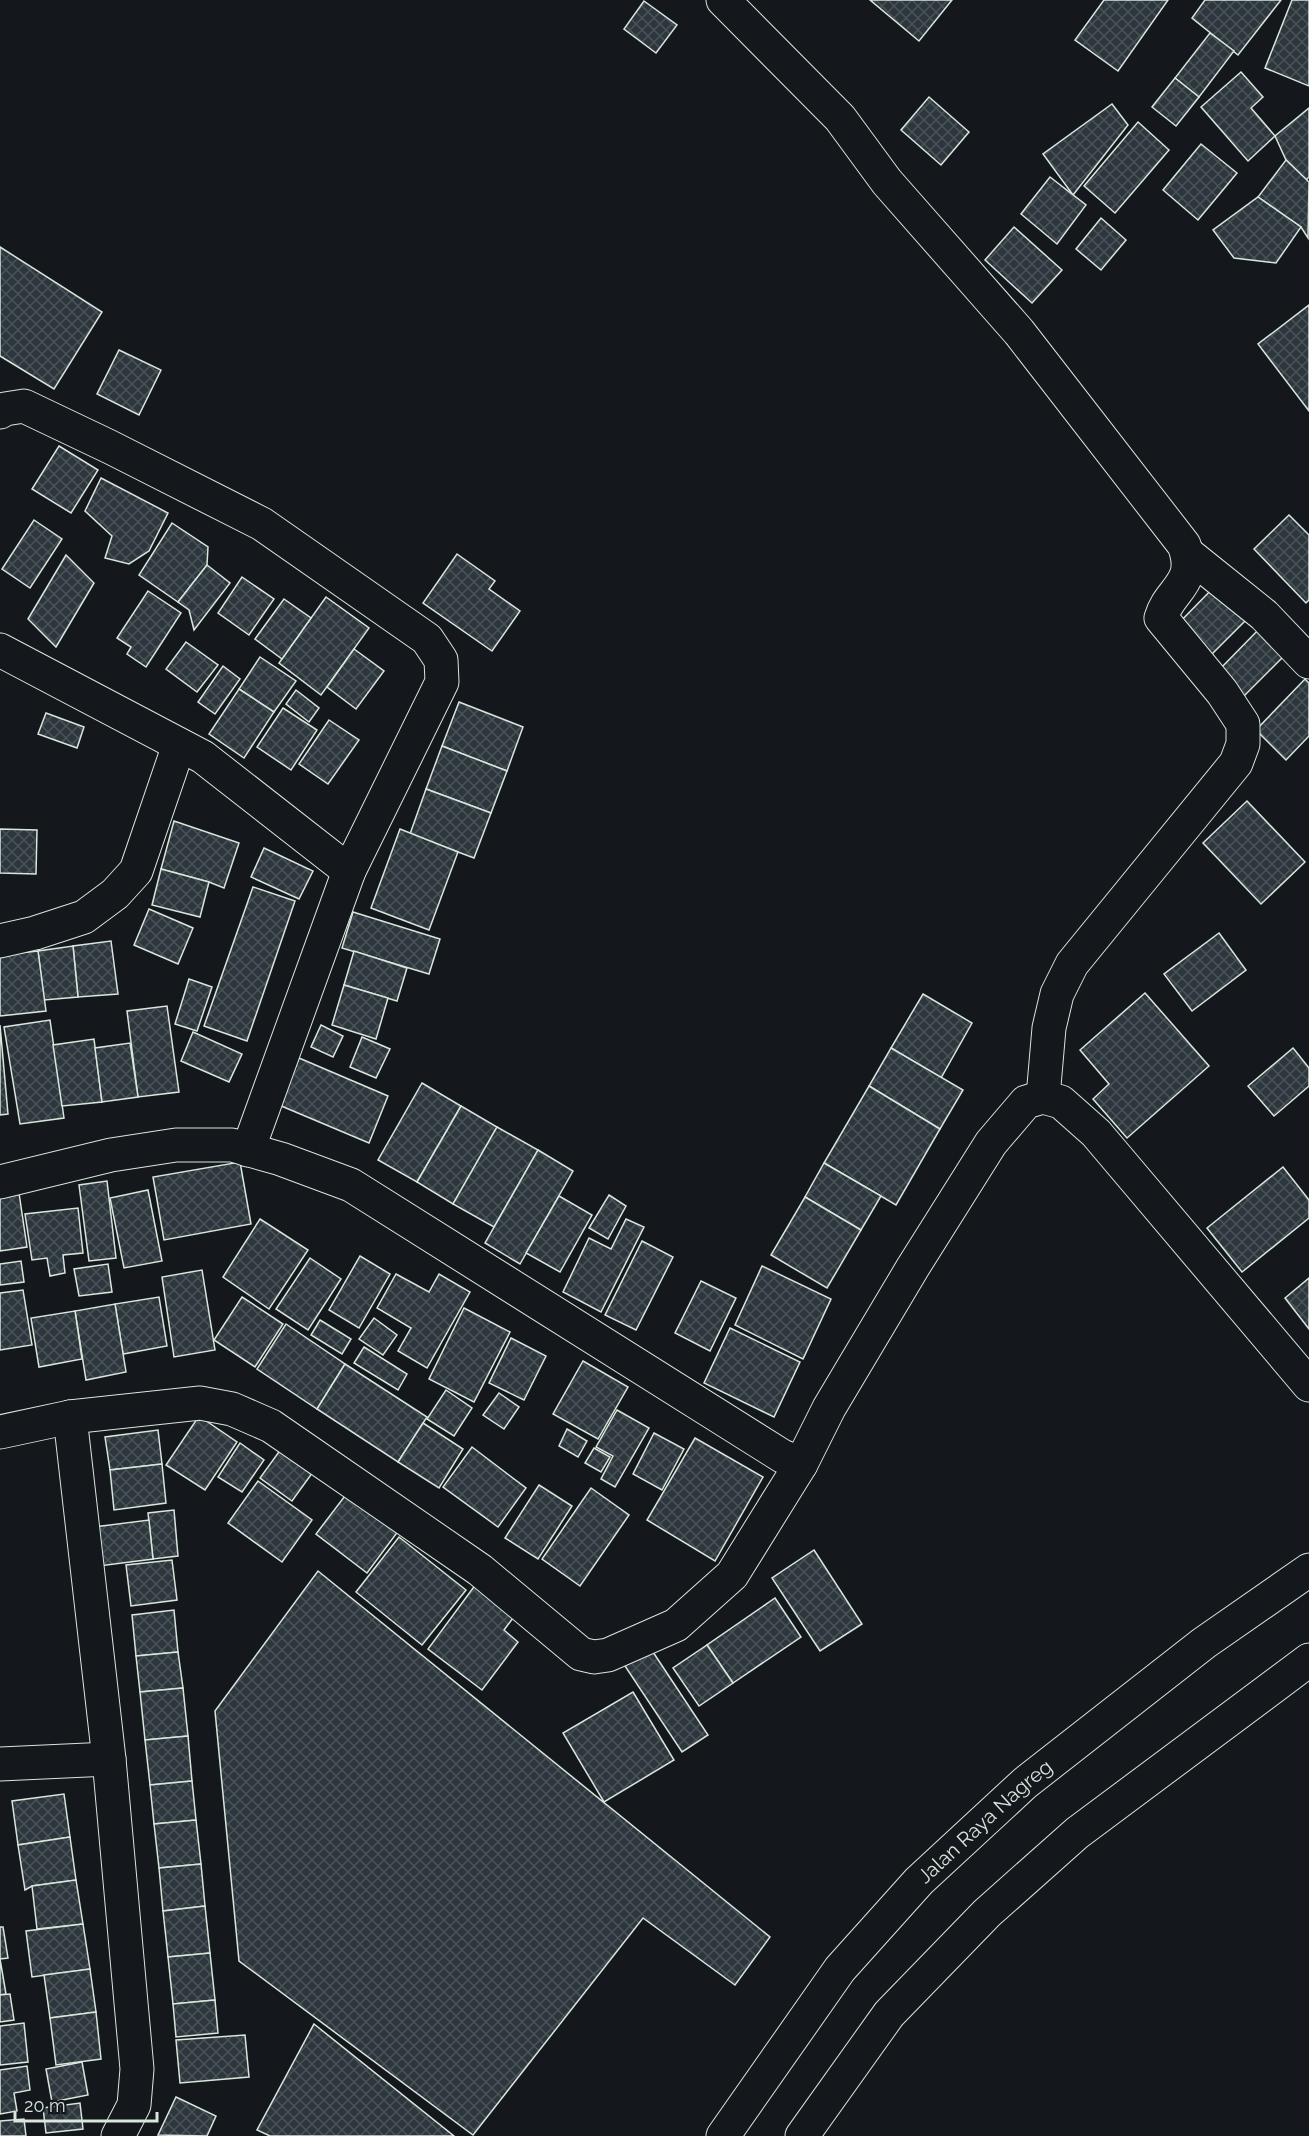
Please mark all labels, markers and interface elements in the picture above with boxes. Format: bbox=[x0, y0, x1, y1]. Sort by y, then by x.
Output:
street label: Jalan Raya Nagreg bbox=[913, 1754, 1057, 1888]
scale bar bbox=[15, 2085, 158, 2123]
text: 20 m bbox=[24, 2095, 66, 2116]

